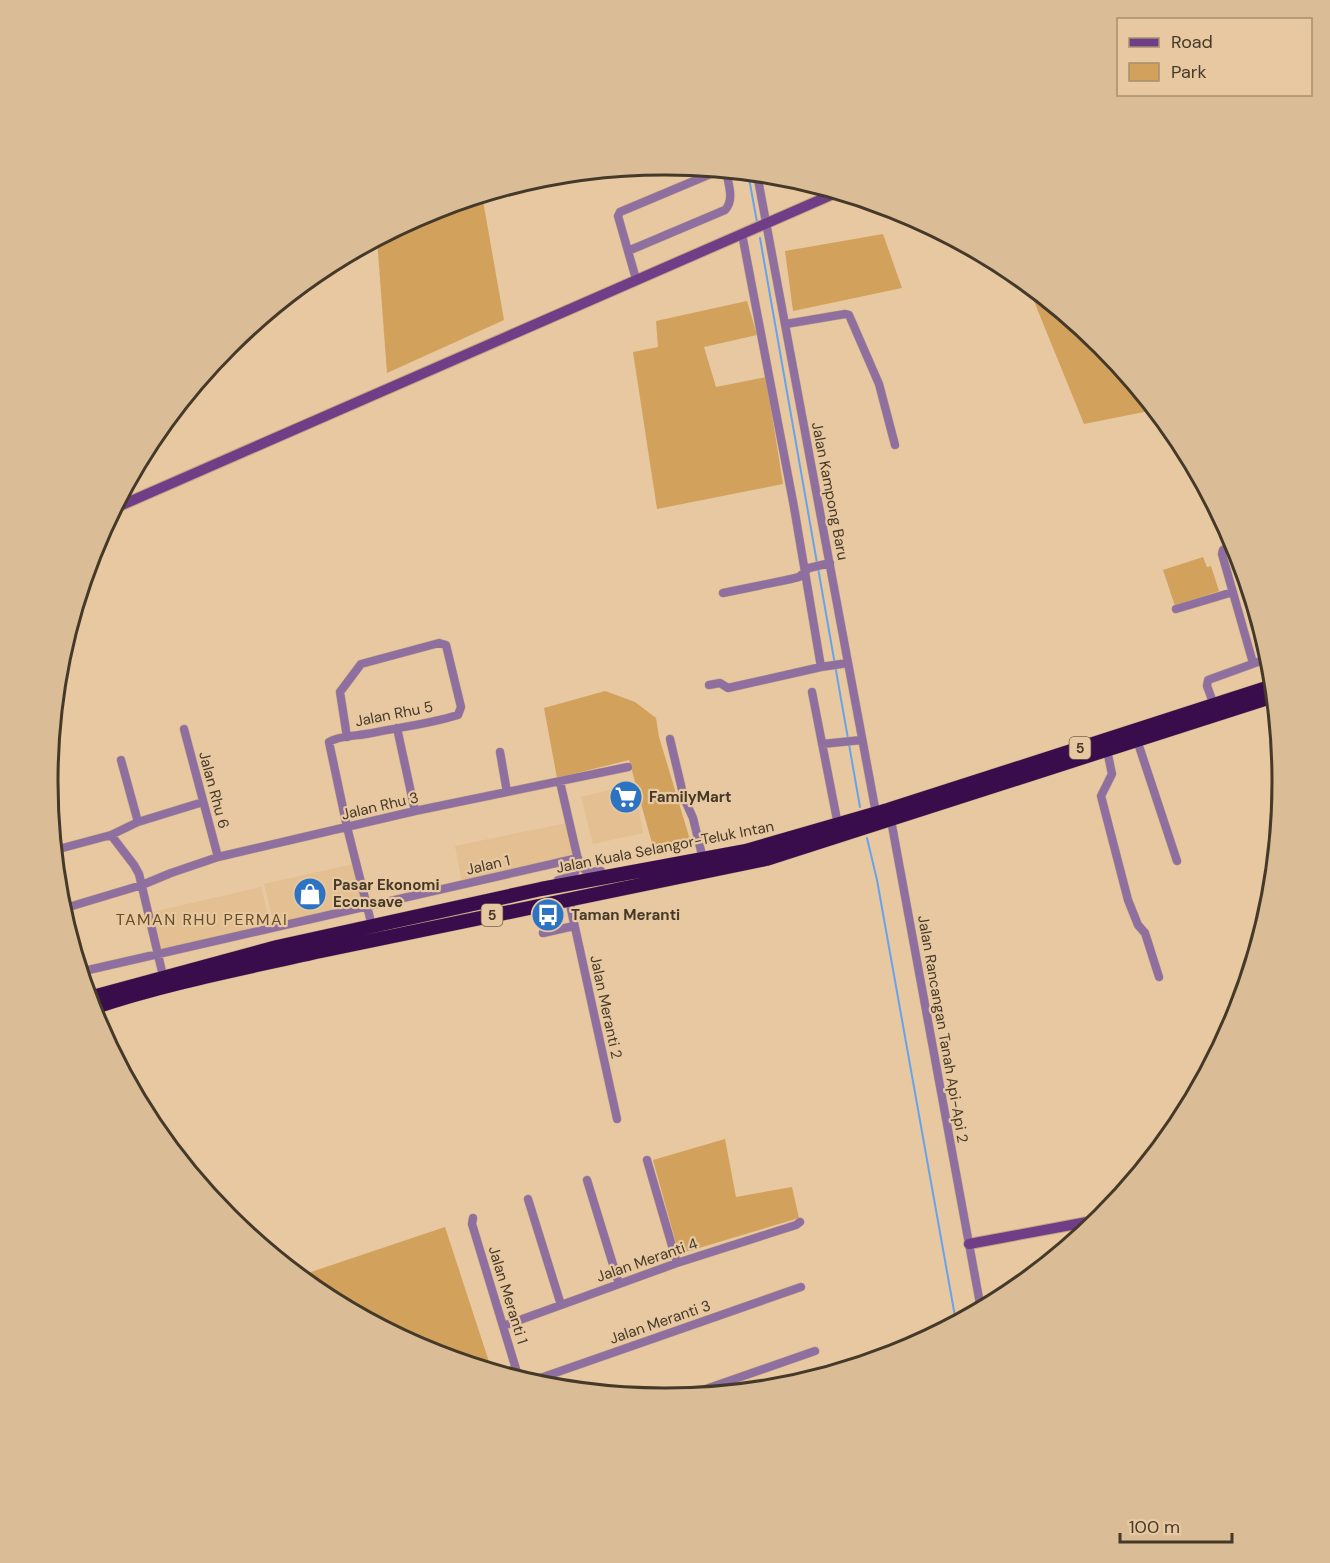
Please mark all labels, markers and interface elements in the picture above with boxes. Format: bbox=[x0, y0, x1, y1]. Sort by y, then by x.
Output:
legend bbox=[1117, 18, 1312, 96]
text: Road bbox=[1171, 30, 1213, 54]
text: Park bbox=[1171, 60, 1207, 84]
street label: Jalan Kampong Baru bbox=[807, 420, 853, 562]
street label: Jalan Rhu 5 bbox=[353, 697, 435, 731]
road number: 5 bbox=[1070, 737, 1090, 759]
street label: Jalan Rhu 6 bbox=[194, 749, 234, 831]
supermarket icon: FamilyMart bbox=[608, 779, 644, 815]
street label: Jalan Rhu 3 bbox=[339, 787, 421, 825]
place label: FamilyMart bbox=[649, 787, 731, 807]
street label: Jalan Kuala Selangor-Teluk Intan bbox=[554, 816, 776, 878]
street label: Jalan 1 bbox=[464, 850, 512, 880]
place label: Pasar Ekonomi Econsave bbox=[333, 875, 440, 912]
shop icon: Pasar Ekonomi Econsave bbox=[292, 876, 328, 912]
bus stop icon: Taman Meranti bbox=[530, 897, 566, 933]
road number: 5 bbox=[482, 904, 502, 926]
place label: Taman Meranti bbox=[571, 905, 680, 925]
district label: TAMAN RHU PERMAI bbox=[116, 909, 288, 930]
street label: Jalan Rancangan Tanah Api-Api 2 bbox=[913, 914, 973, 1144]
street label: Jalan Meranti 2 bbox=[585, 953, 627, 1061]
street label: Jalan Meranti 4 bbox=[594, 1233, 700, 1287]
street label: Jalan Meranti 1 bbox=[484, 1244, 532, 1346]
street label: Jalan Meranti 3 bbox=[607, 1295, 713, 1349]
scale bar bbox=[1120, 1506, 1232, 1544]
text: 100 m bbox=[1129, 1515, 1180, 1539]

